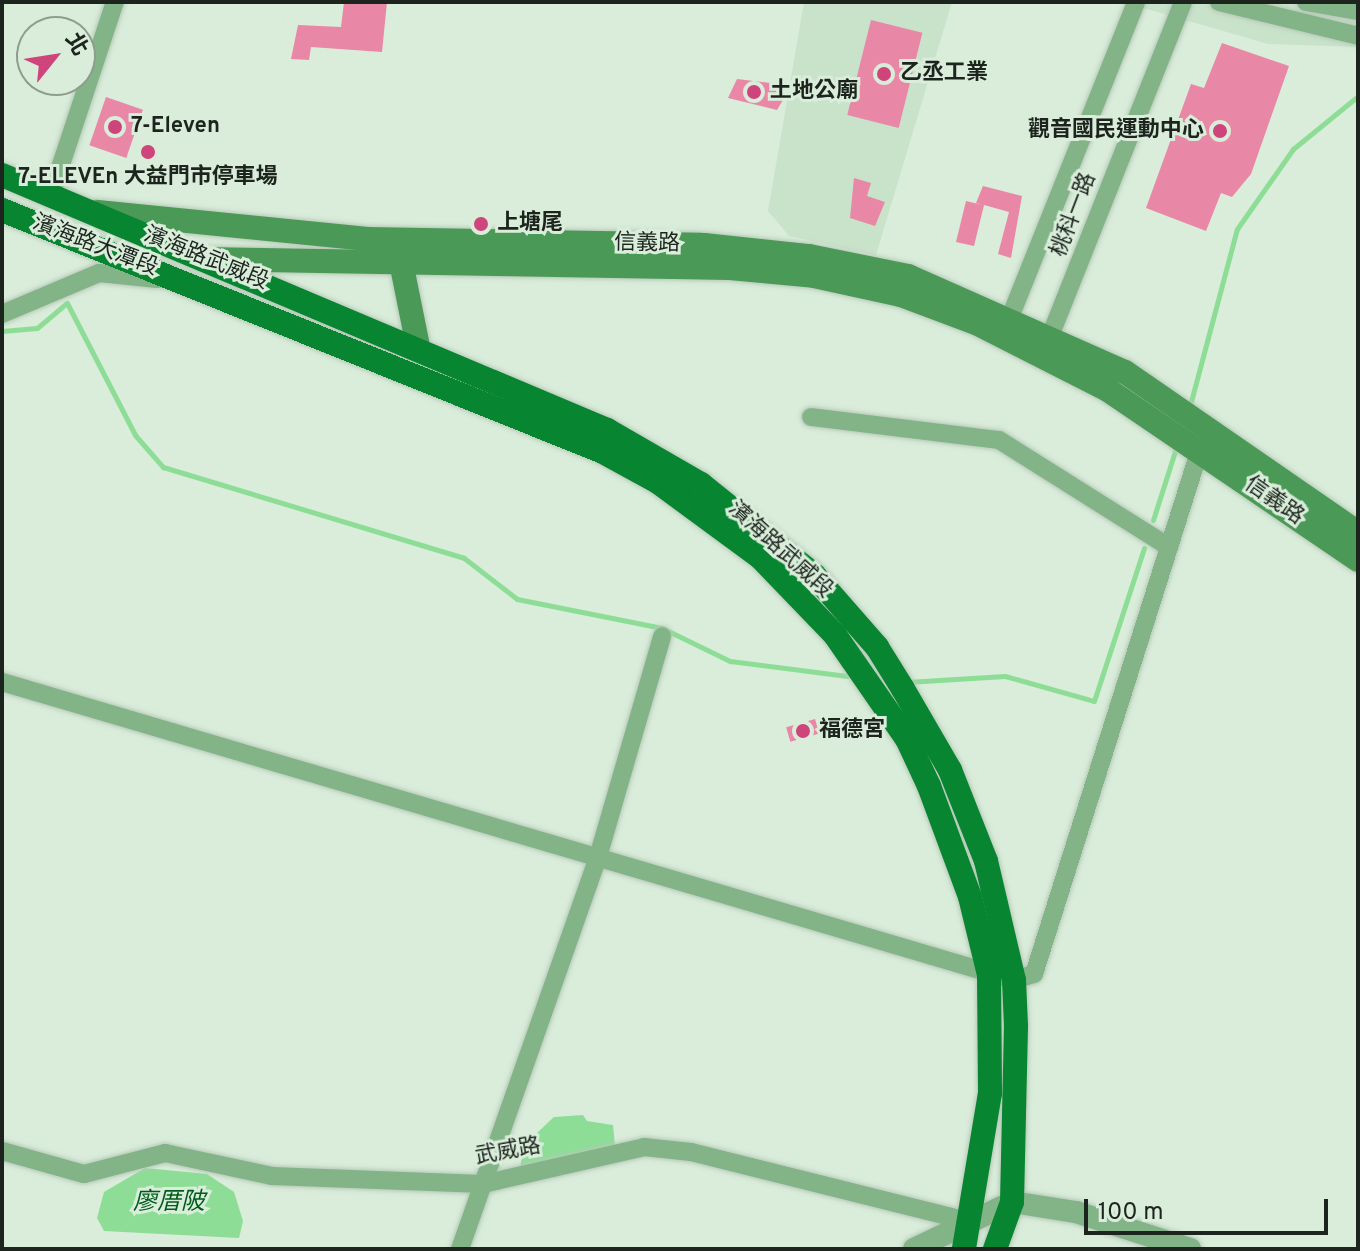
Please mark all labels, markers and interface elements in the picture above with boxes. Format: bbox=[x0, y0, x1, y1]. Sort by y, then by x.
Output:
north arrow bbox=[16, 16, 96, 96]
text: 北 bbox=[58, 28, 93, 61]
place label: 乙丞工業 bbox=[900, 61, 988, 87]
marker: 乙丞工業 bbox=[875, 65, 893, 83]
place label: 土地公廟 bbox=[770, 79, 858, 105]
marker: 土地公廟 bbox=[745, 83, 763, 101]
place label: 7-Eleven bbox=[131, 114, 220, 140]
marker: 7-Eleven bbox=[106, 118, 124, 136]
place label: 觀音國民運動中心 bbox=[1028, 118, 1204, 144]
marker: 觀音國民運動中心 bbox=[1211, 122, 1229, 140]
marker: 7-ELEVEn 大益門市停車場 bbox=[139, 143, 157, 161]
place label: 7-ELEVEn 大益門市停車場 bbox=[18, 165, 278, 191]
street label: 桃科一路 bbox=[1046, 169, 1102, 261]
street label: 濱海路大潭段 bbox=[29, 210, 161, 282]
place label: 上塘尾 bbox=[497, 211, 563, 237]
marker: 上塘尾 bbox=[472, 215, 490, 233]
street label: 濱海路武威段 bbox=[140, 222, 272, 296]
street label: 信義路 bbox=[614, 230, 680, 258]
street label: 信義路 bbox=[1239, 471, 1309, 531]
street label: 濱海路武威段 bbox=[722, 496, 838, 604]
place label: 福德宮 bbox=[819, 718, 885, 744]
marker: 福德宮 bbox=[794, 722, 812, 740]
street label: 武威路 bbox=[473, 1133, 543, 1171]
scale bar bbox=[1088, 1183, 1332, 1233]
water label: 廖厝陂 bbox=[133, 1190, 205, 1218]
text: 100 m bbox=[1098, 1198, 1164, 1228]

